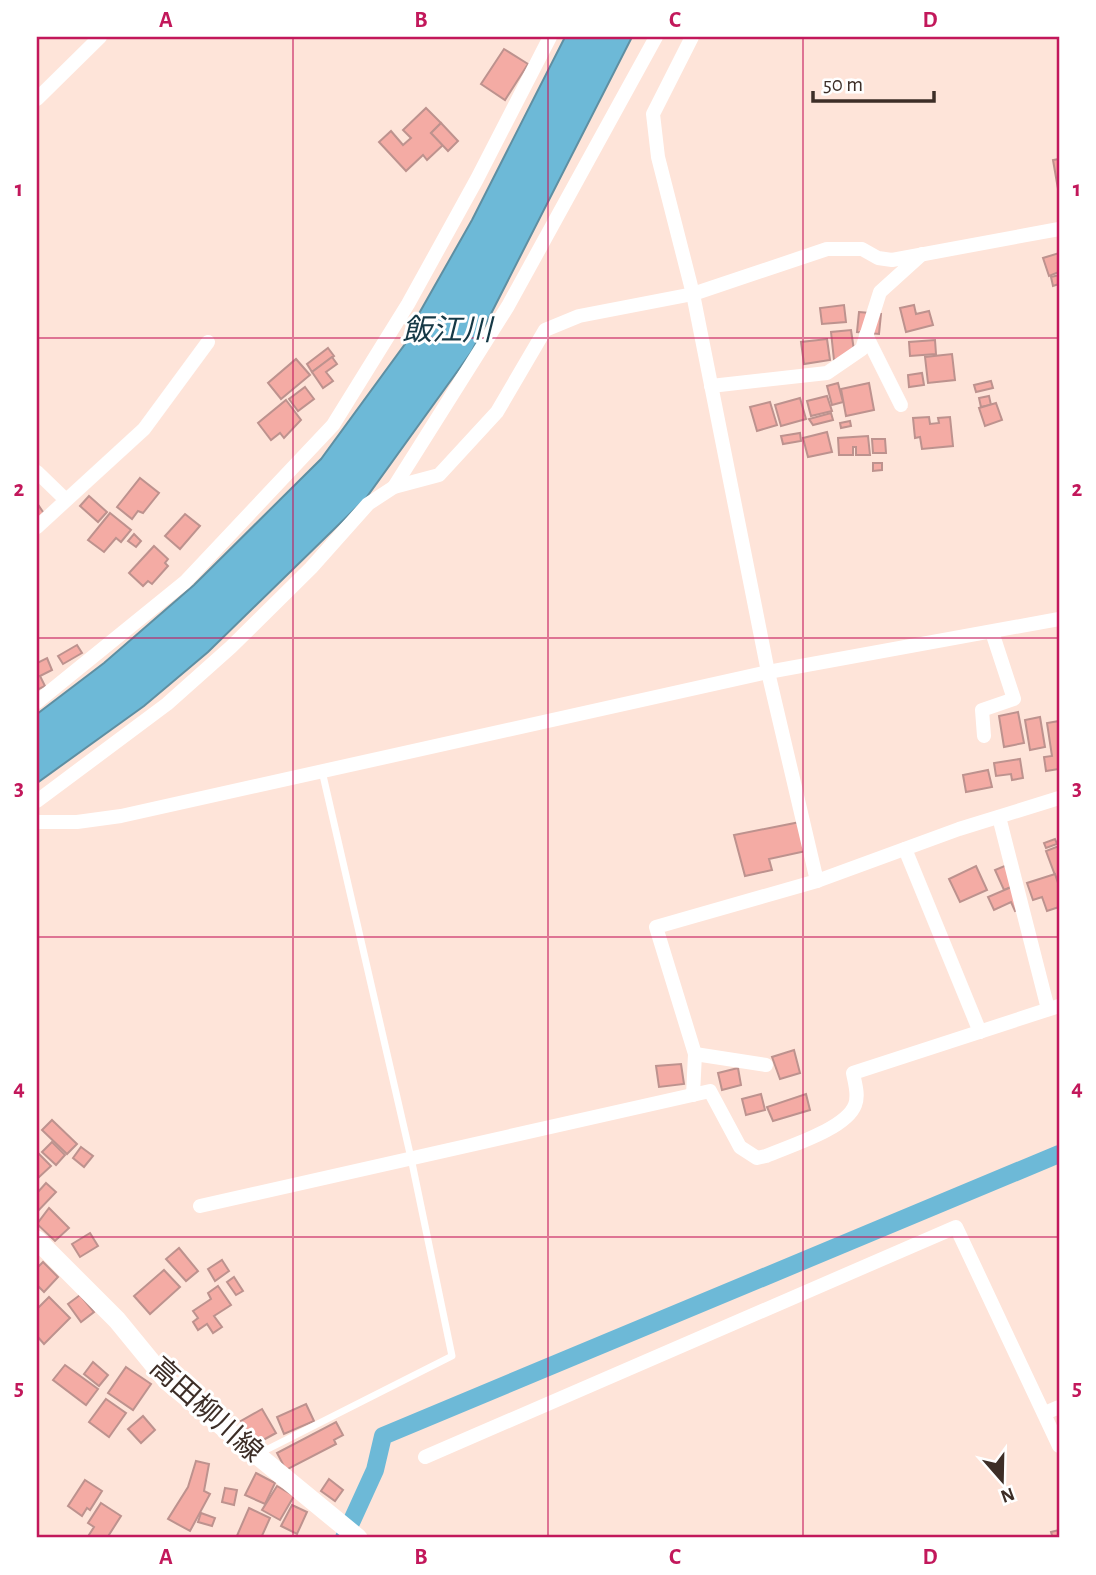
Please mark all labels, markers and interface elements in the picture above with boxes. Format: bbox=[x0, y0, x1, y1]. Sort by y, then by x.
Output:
text: A bbox=[159, 9, 173, 32]
text: B bbox=[414, 9, 428, 32]
text: C bbox=[669, 9, 681, 32]
text: D bbox=[922, 9, 938, 32]
scale bar bbox=[813, 60, 933, 104]
text: 50 m bbox=[823, 74, 863, 95]
text: 1 bbox=[15, 178, 23, 201]
text: 1 bbox=[1073, 178, 1081, 201]
water label: 飯江川 bbox=[402, 314, 495, 346]
text: 2 bbox=[14, 478, 25, 501]
text: 2 bbox=[1072, 478, 1083, 501]
text: 3 bbox=[14, 777, 24, 800]
text: 3 bbox=[1072, 777, 1082, 800]
text: 4 bbox=[13, 1077, 25, 1100]
text: 4 bbox=[1071, 1077, 1083, 1100]
street label: 高田柳川線 bbox=[144, 1352, 268, 1468]
text: 5 bbox=[14, 1377, 24, 1400]
text: 5 bbox=[1072, 1377, 1082, 1400]
north arrow bbox=[967, 1446, 1036, 1516]
text: N bbox=[998, 1483, 1017, 1506]
text: A bbox=[159, 1546, 173, 1569]
text: B bbox=[414, 1546, 428, 1569]
text: C bbox=[669, 1546, 681, 1569]
text: D bbox=[922, 1546, 938, 1569]

